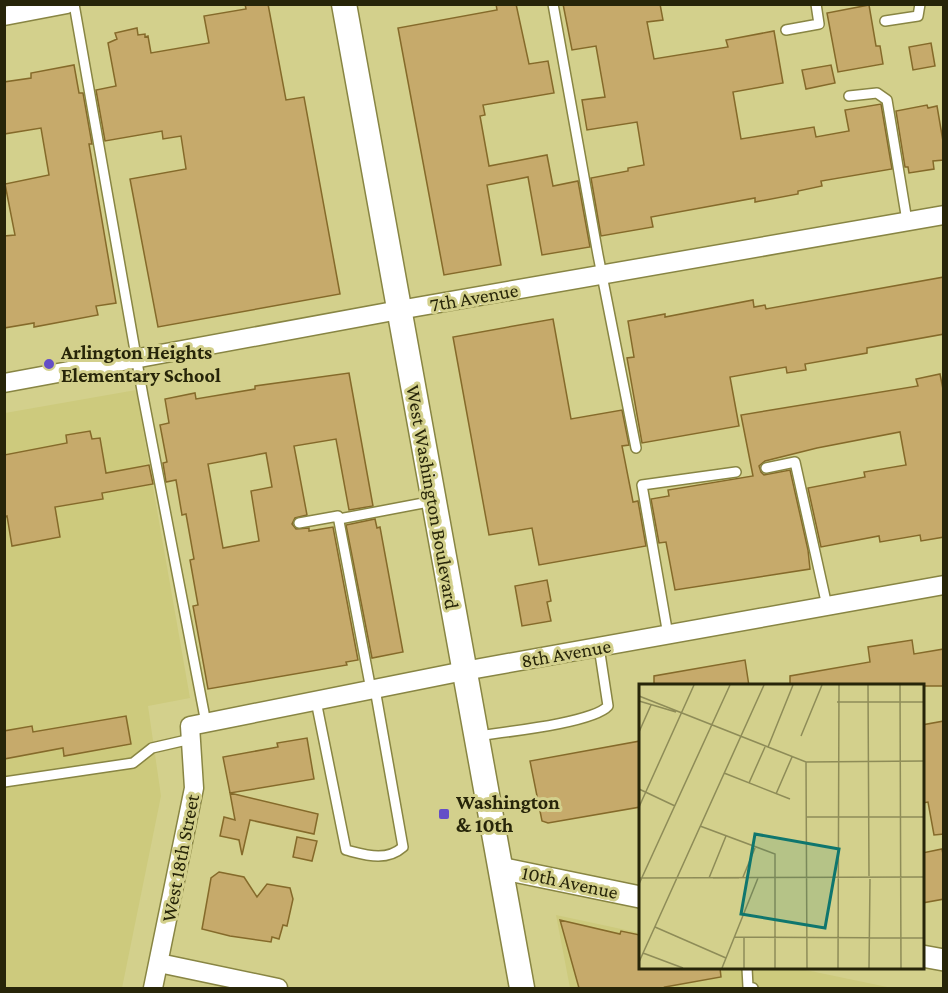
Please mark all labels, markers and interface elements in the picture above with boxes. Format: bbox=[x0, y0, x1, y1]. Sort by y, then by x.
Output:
street label: 7th Avenue bbox=[428, 278, 520, 316]
place label: Arlington Heights Elementary School bbox=[60, 341, 221, 386]
marker: Arlington Heights Elementary School bbox=[42, 357, 56, 371]
street label: West Washington Boulevard bbox=[401, 383, 464, 612]
street label: 8th Avenue bbox=[519, 634, 613, 672]
inset map bbox=[639, 684, 924, 969]
place label: Washington & 10th bbox=[455, 791, 560, 836]
street label: West 18th Street bbox=[157, 792, 203, 924]
marker: Washington & 10th bbox=[437, 807, 451, 821]
street label: 10th Avenue bbox=[520, 861, 620, 903]

